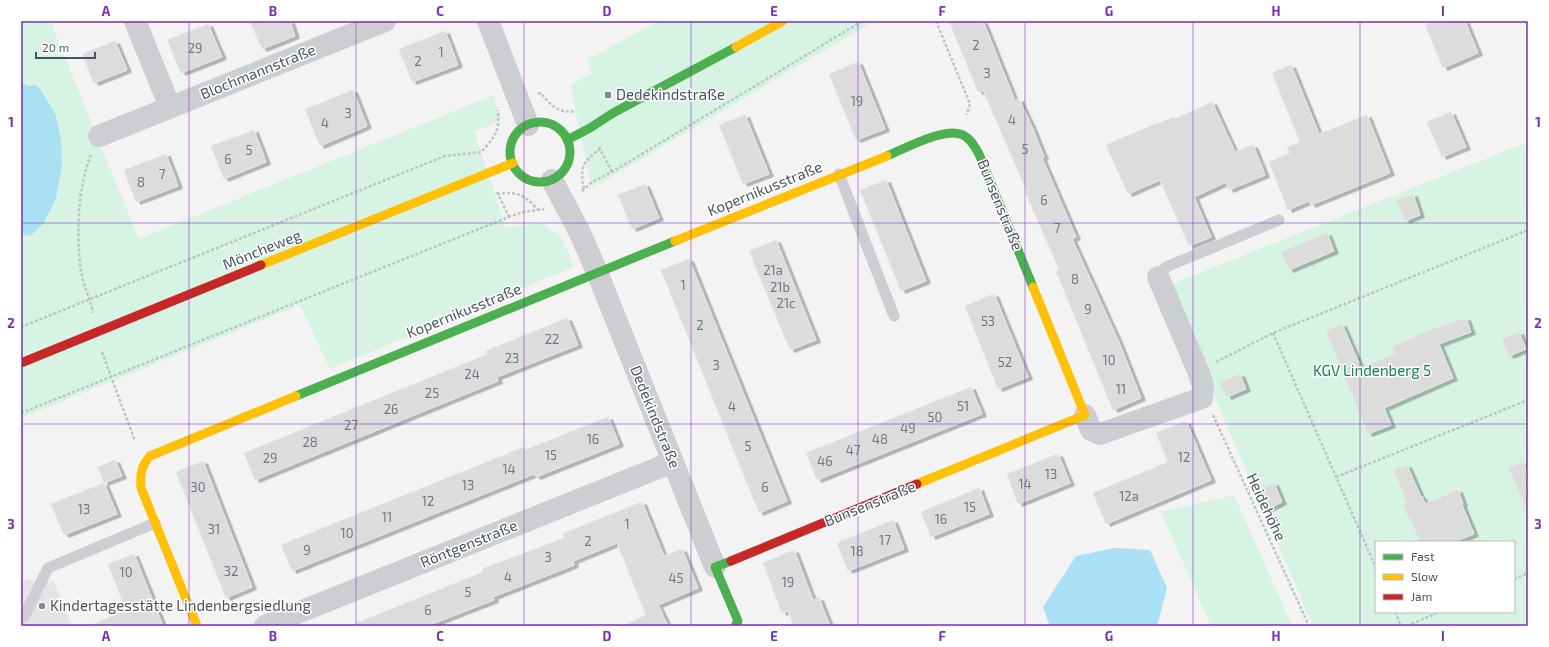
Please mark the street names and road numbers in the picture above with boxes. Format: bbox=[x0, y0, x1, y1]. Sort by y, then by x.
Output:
street label: Blochmannstraße bbox=[197, 40, 318, 102]
street label: Bunsenstraße bbox=[974, 156, 1027, 253]
street label: Kopernikusstraße bbox=[705, 157, 825, 219]
street label: Möncheweg bbox=[220, 225, 304, 273]
street label: Kopernikusstraße bbox=[404, 279, 524, 341]
street label: Dedekindstraße bbox=[627, 363, 685, 471]
street label: Heidehöhe bbox=[1243, 470, 1290, 543]
street label: Bunsenstraße bbox=[821, 477, 918, 530]
street label: Röntgenstraße bbox=[418, 515, 520, 571]

